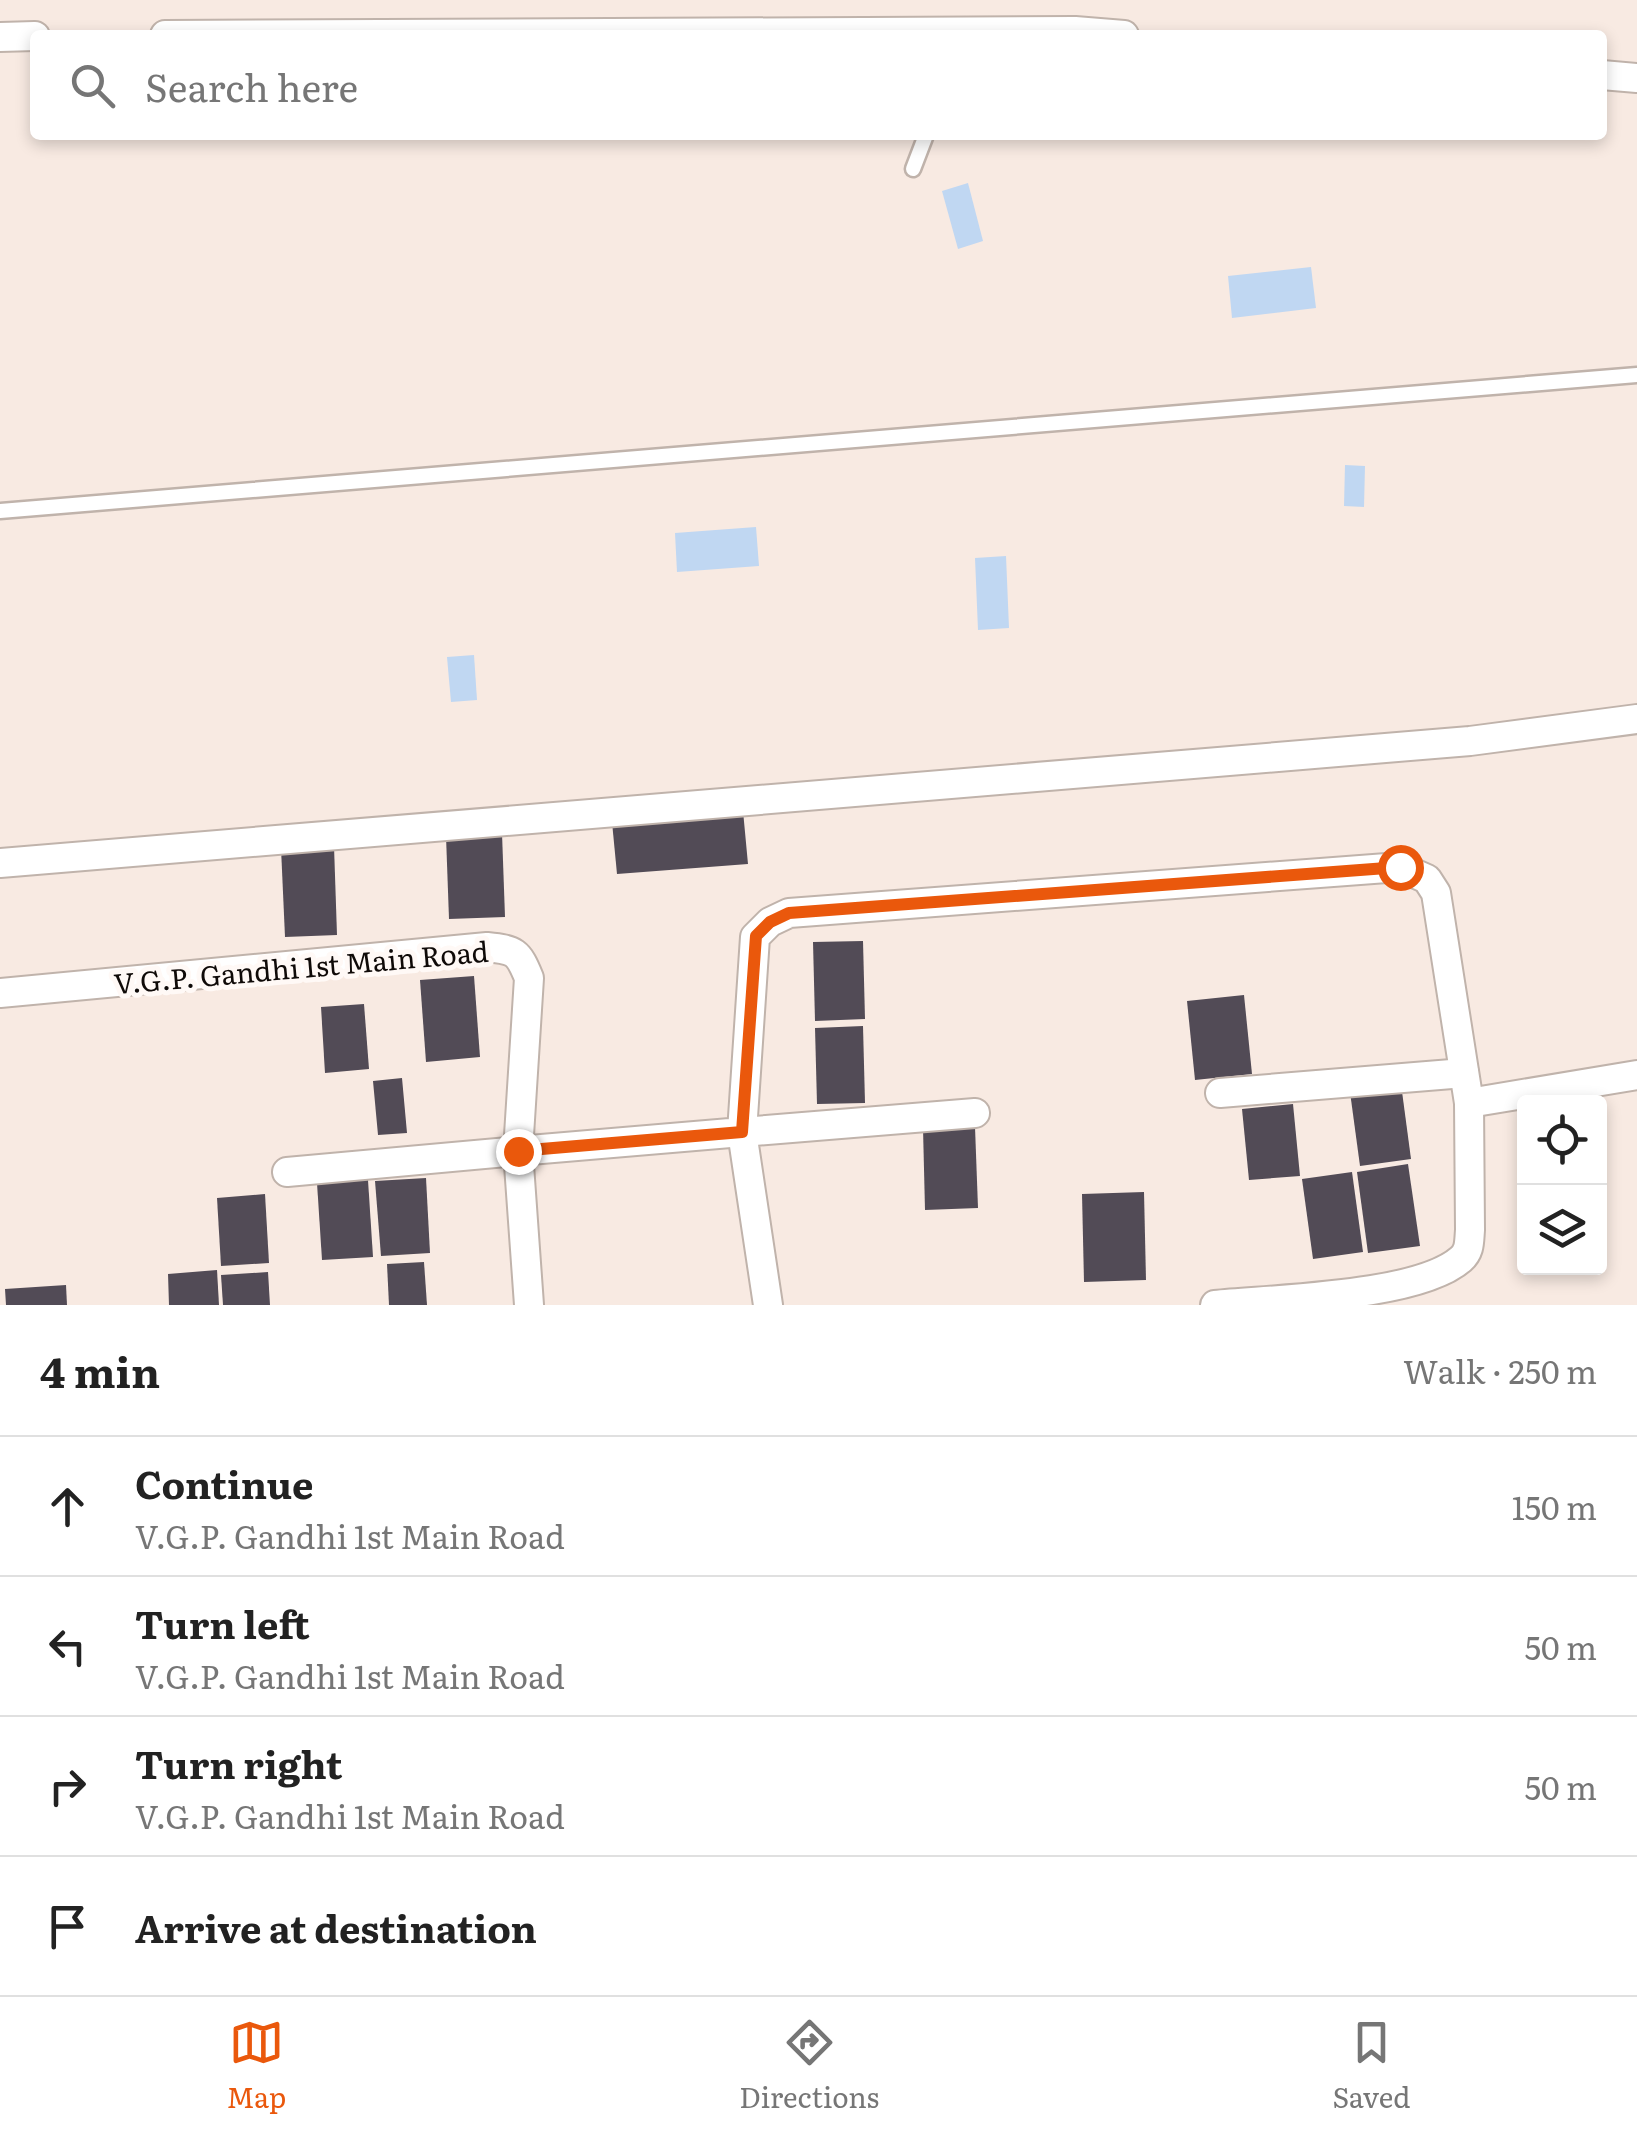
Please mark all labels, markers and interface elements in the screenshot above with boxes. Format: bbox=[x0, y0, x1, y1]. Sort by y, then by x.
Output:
search box bbox=[30, 30, 1607, 140]
text: Search here bbox=[145, 57, 358, 114]
icon: search bbox=[65, 58, 120, 113]
route start bbox=[1378, 845, 1424, 891]
street label: V.G.P. Gandhi 1st Main Road bbox=[112, 929, 490, 1003]
map controls bbox=[1517, 1095, 1607, 1275]
button: locate bbox=[1517, 1095, 1607, 1185]
route end bbox=[496, 1129, 542, 1175]
button: layers bbox=[1517, 1185, 1607, 1275]
text: 4 min bbox=[40, 1339, 160, 1401]
text: Walk · 250 m bbox=[1403, 1346, 1597, 1394]
text: Continue bbox=[135, 1454, 313, 1511]
icon: ahead bbox=[40, 1479, 95, 1534]
text: 150 m bbox=[1512, 1482, 1597, 1530]
text: V.G.P. Gandhi 1st Main Road bbox=[135, 1511, 565, 1559]
text: Turn left bbox=[135, 1594, 310, 1651]
icon: left bbox=[40, 1619, 95, 1674]
text: 50 m bbox=[1525, 1622, 1597, 1670]
text: V.G.P. Gandhi 1st Main Road bbox=[135, 1651, 565, 1699]
text: Turn right bbox=[135, 1734, 342, 1791]
icon: right bbox=[40, 1759, 95, 1814]
text: 50 m bbox=[1525, 1762, 1597, 1810]
text: V.G.P. Gandhi 1st Main Road bbox=[135, 1791, 565, 1839]
text: Arrive at destination bbox=[135, 1898, 537, 1955]
icon: arrive bbox=[40, 1899, 95, 1954]
tab: Map bbox=[227, 2015, 286, 2117]
tab: Directions bbox=[739, 2015, 879, 2117]
tab: Saved bbox=[1332, 2015, 1410, 2117]

